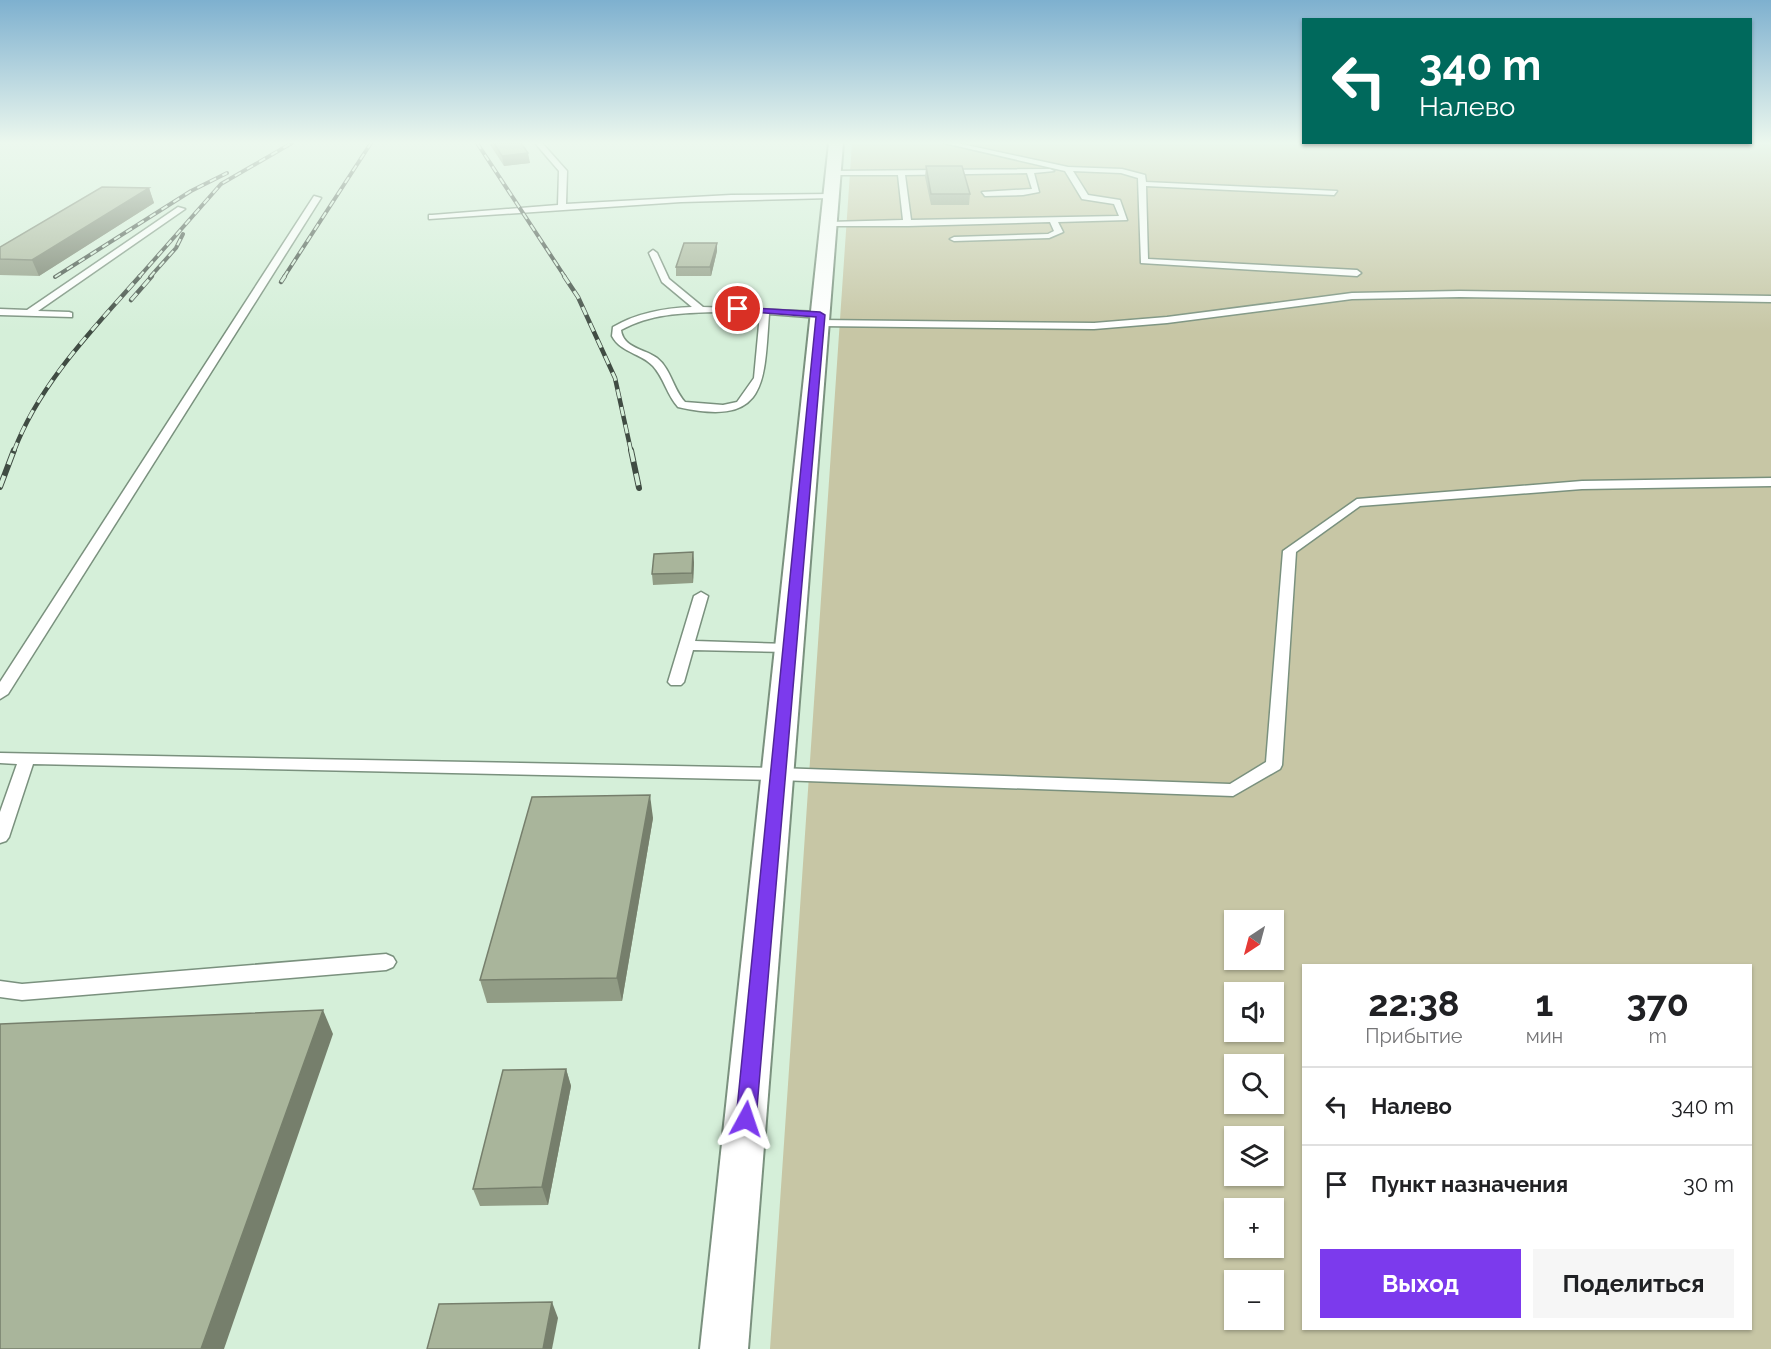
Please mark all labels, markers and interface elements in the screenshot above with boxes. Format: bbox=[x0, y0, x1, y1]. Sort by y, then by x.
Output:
text: 340 m bbox=[1419, 41, 1541, 90]
icon: left bbox=[1320, 42, 1398, 120]
text: Налево bbox=[1419, 91, 1515, 122]
pin bbox=[712, 283, 763, 334]
icon: arrive bbox=[721, 292, 754, 325]
north arrow bbox=[1224, 910, 1284, 970]
map controls bbox=[1224, 910, 1284, 1330]
button: sound bbox=[1224, 982, 1284, 1042]
text: 22:38 bbox=[1368, 982, 1460, 1024]
text: 1 bbox=[1536, 982, 1553, 1024]
text: 370 bbox=[1626, 982, 1689, 1024]
text: Прибытие bbox=[1365, 1024, 1463, 1048]
text: мин bbox=[1526, 1024, 1563, 1048]
text: m bbox=[1648, 1024, 1667, 1048]
button: search bbox=[1224, 1054, 1284, 1114]
position arrow bbox=[714, 1087, 778, 1151]
icon: left bbox=[1320, 1090, 1353, 1123]
text: Налево bbox=[1371, 1093, 1452, 1119]
text: 340 m bbox=[1671, 1093, 1734, 1119]
button: layers bbox=[1224, 1126, 1284, 1186]
icon: arrive bbox=[1320, 1168, 1353, 1201]
text: Пункт назначения bbox=[1371, 1171, 1568, 1197]
text: 30 m bbox=[1683, 1171, 1734, 1197]
button: + bbox=[1224, 1198, 1284, 1258]
button: Выход bbox=[1320, 1249, 1521, 1318]
button: Поделиться bbox=[1533, 1249, 1734, 1318]
button: − bbox=[1224, 1270, 1284, 1330]

